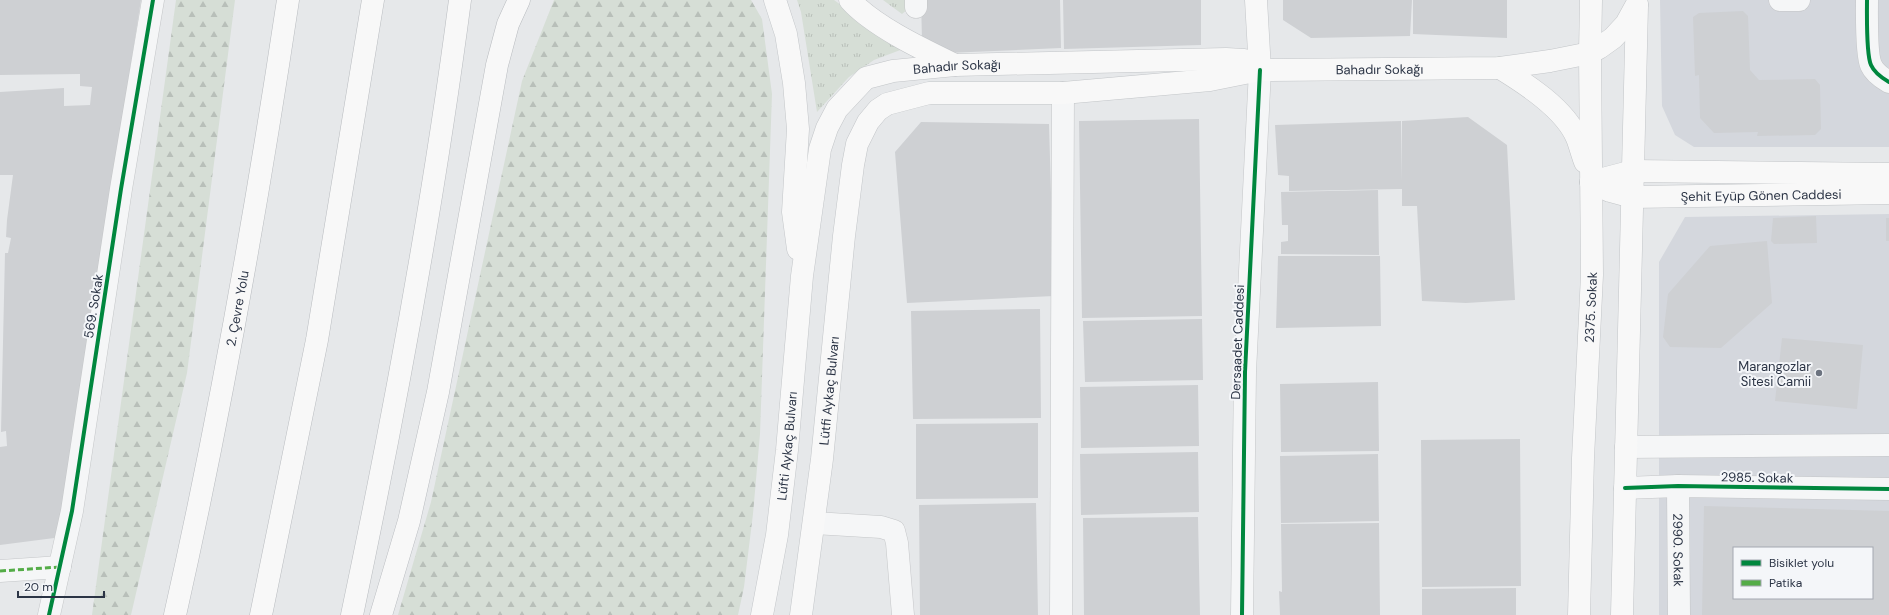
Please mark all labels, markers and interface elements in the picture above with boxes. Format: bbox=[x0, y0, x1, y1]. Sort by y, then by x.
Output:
street label: Bahadır Sokağı bbox=[912, 56, 1001, 78]
street label: Bahadır Sokağı bbox=[1336, 61, 1424, 78]
street label: Şehit Eyüp Gönen Caddesi bbox=[1681, 186, 1842, 205]
street label: 2. Çevre Yolu bbox=[222, 269, 253, 348]
street label: 2375. Sokak bbox=[1581, 271, 1601, 343]
street label: 569. Sokak bbox=[80, 272, 107, 340]
street label: Dersaadet Caddesi bbox=[1227, 284, 1248, 400]
street label: Lütfi Aykaç Bulvarı bbox=[815, 336, 843, 446]
place label: Marangozlar Sitesi Camii bbox=[1738, 358, 1811, 390]
marker: Marangozlar Sitesi Camii bbox=[1814, 368, 1824, 378]
street label: Lüfti Aykaç Bulvarı bbox=[773, 391, 801, 501]
street label: 2985. Sokak bbox=[1721, 468, 1794, 487]
street label: 2990. Sokak bbox=[1669, 513, 1687, 587]
legend bbox=[1733, 547, 1873, 599]
text: Bisiklet yolu bbox=[1769, 555, 1834, 571]
scale bar bbox=[18, 573, 104, 599]
text: Patika bbox=[1769, 575, 1802, 591]
text: 20 m bbox=[24, 579, 53, 595]

